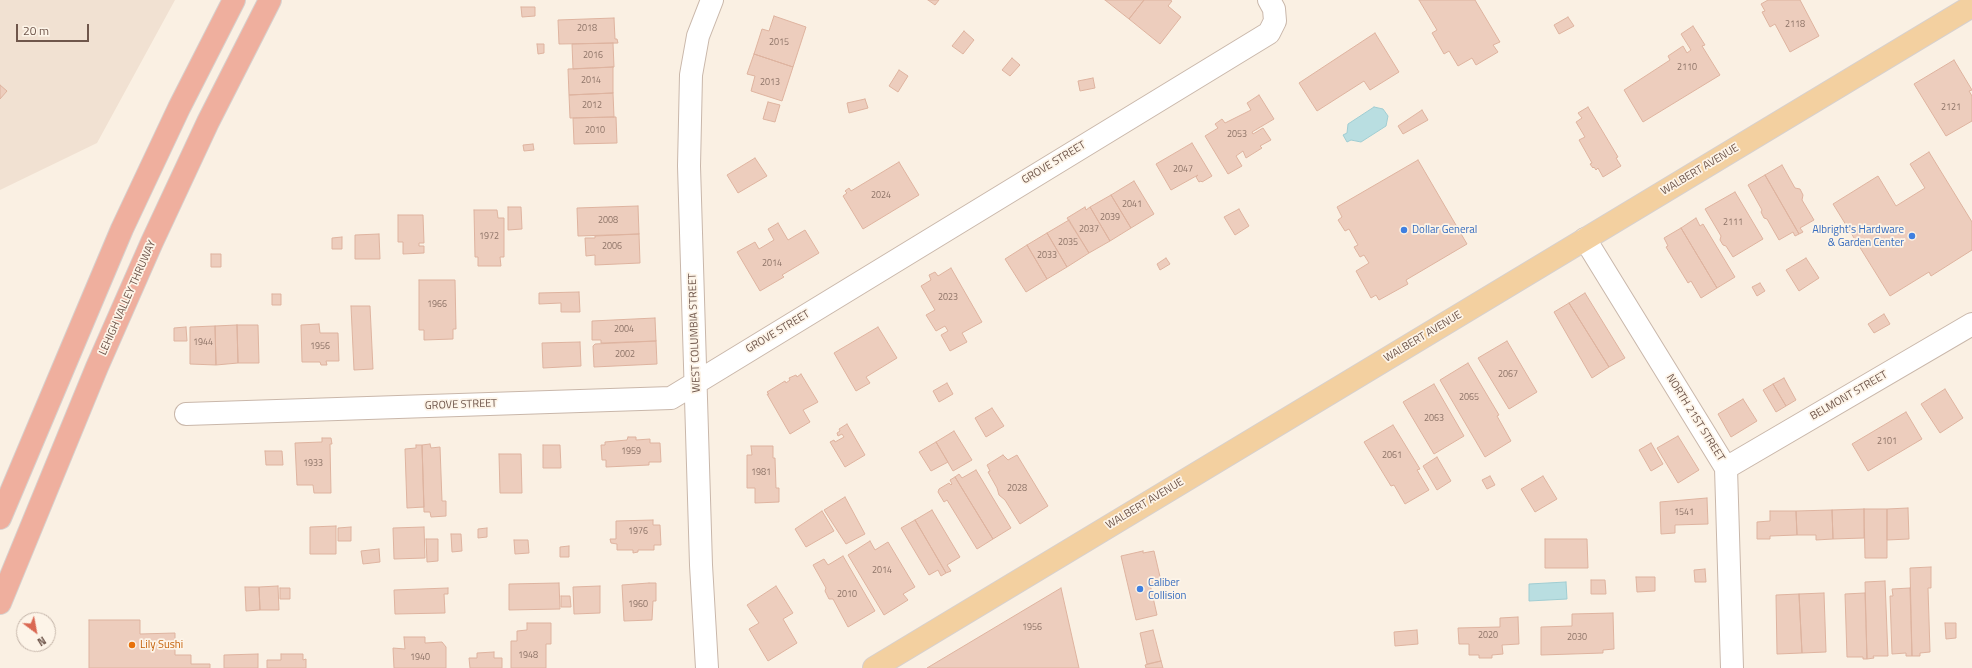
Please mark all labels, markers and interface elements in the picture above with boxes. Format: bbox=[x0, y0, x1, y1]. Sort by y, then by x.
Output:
scale bar bbox=[18, 16, 91, 42]
house number: 2118 bbox=[1785, 20, 1805, 30]
text: 20 m bbox=[23, 21, 49, 40]
house number: 2018 bbox=[577, 24, 597, 34]
house number: 2015 bbox=[769, 38, 789, 48]
house number: 2016 bbox=[583, 51, 603, 61]
house number: 2110 bbox=[1677, 63, 1697, 73]
house number: 2014 bbox=[581, 76, 601, 86]
house number: 2013 bbox=[760, 78, 780, 88]
house number: 2012 bbox=[582, 101, 602, 111]
house number: 2121 bbox=[1941, 103, 1961, 113]
house number: 2010 bbox=[585, 126, 605, 136]
house number: 2053 bbox=[1227, 130, 1247, 140]
street label: GROVE STREET bbox=[1020, 139, 1088, 187]
street label: WALBERT AVENUE bbox=[1659, 142, 1741, 198]
house number: 2047 bbox=[1173, 165, 1193, 175]
house number: 2024 bbox=[871, 191, 891, 201]
house number: 2041 bbox=[1122, 200, 1142, 210]
house number: 2039 bbox=[1100, 213, 1120, 223]
house number: 2008 bbox=[598, 216, 618, 226]
house number: 2111 bbox=[1723, 218, 1743, 228]
place label: Dollar General bbox=[1412, 223, 1477, 237]
place label: Albright's Hardware & Garden Center bbox=[1812, 223, 1904, 249]
house number: 2037 bbox=[1079, 225, 1099, 235]
marker: Dollar General bbox=[1399, 225, 1409, 235]
marker: Albright's Hardware & Garden Center bbox=[1907, 231, 1917, 241]
house number: 1972 bbox=[479, 232, 499, 242]
house number: 2035 bbox=[1058, 238, 1078, 248]
street label: LEHIGH VALLEY THRUWAY bbox=[97, 239, 159, 357]
house number: 2006 bbox=[602, 242, 622, 252]
house number: 2033 bbox=[1037, 251, 1057, 261]
house number: 2014 bbox=[762, 259, 782, 269]
street label: WEST COLUMBIA STREET bbox=[686, 273, 704, 393]
house number: 2023 bbox=[938, 293, 958, 303]
house number: 1966 bbox=[427, 300, 447, 310]
street label: GROVE STREET bbox=[744, 308, 812, 356]
street label: WALBERT AVENUE bbox=[1382, 309, 1464, 365]
house number: 2004 bbox=[614, 325, 634, 335]
house number: 1944 bbox=[193, 338, 213, 348]
house number: 1956 bbox=[310, 342, 330, 352]
house number: 2002 bbox=[615, 350, 635, 360]
street label: BELMONT STREET bbox=[1808, 369, 1890, 423]
house number: 2067 bbox=[1498, 370, 1518, 380]
street label: NORTH 21ST STREET bbox=[1663, 372, 1727, 464]
house number: 2065 bbox=[1459, 393, 1479, 403]
street label: GROVE STREET bbox=[425, 397, 497, 413]
house number: 2063 bbox=[1424, 414, 1444, 424]
house number: 2101 bbox=[1877, 437, 1897, 447]
house number: 1959 bbox=[621, 447, 641, 457]
house number: 2061 bbox=[1382, 451, 1402, 461]
house number: 1933 bbox=[303, 459, 323, 469]
house number: 1981 bbox=[751, 468, 771, 478]
street label: WALBERT AVENUE bbox=[1104, 476, 1186, 532]
house number: 2028 bbox=[1007, 484, 1027, 494]
house number: 1541 bbox=[1674, 508, 1694, 518]
house number: 1976 bbox=[628, 527, 648, 537]
house number: 2014 bbox=[872, 566, 892, 576]
place label: Caliber Collision bbox=[1148, 576, 1186, 602]
marker: Caliber Collision bbox=[1135, 584, 1145, 594]
house number: 2010 bbox=[837, 590, 857, 600]
house number: 1960 bbox=[628, 600, 648, 610]
north arrow bbox=[16, 612, 56, 652]
house number: 1956 bbox=[1022, 623, 1042, 633]
house number: 2020 bbox=[1478, 631, 1498, 641]
text: N bbox=[34, 633, 49, 650]
house number: 2030 bbox=[1567, 633, 1587, 643]
place label: Lily Sushi bbox=[140, 638, 183, 652]
marker: Lily Sushi bbox=[127, 640, 137, 650]
house number: 1948 bbox=[518, 651, 538, 661]
house number: 1940 bbox=[410, 653, 430, 663]

